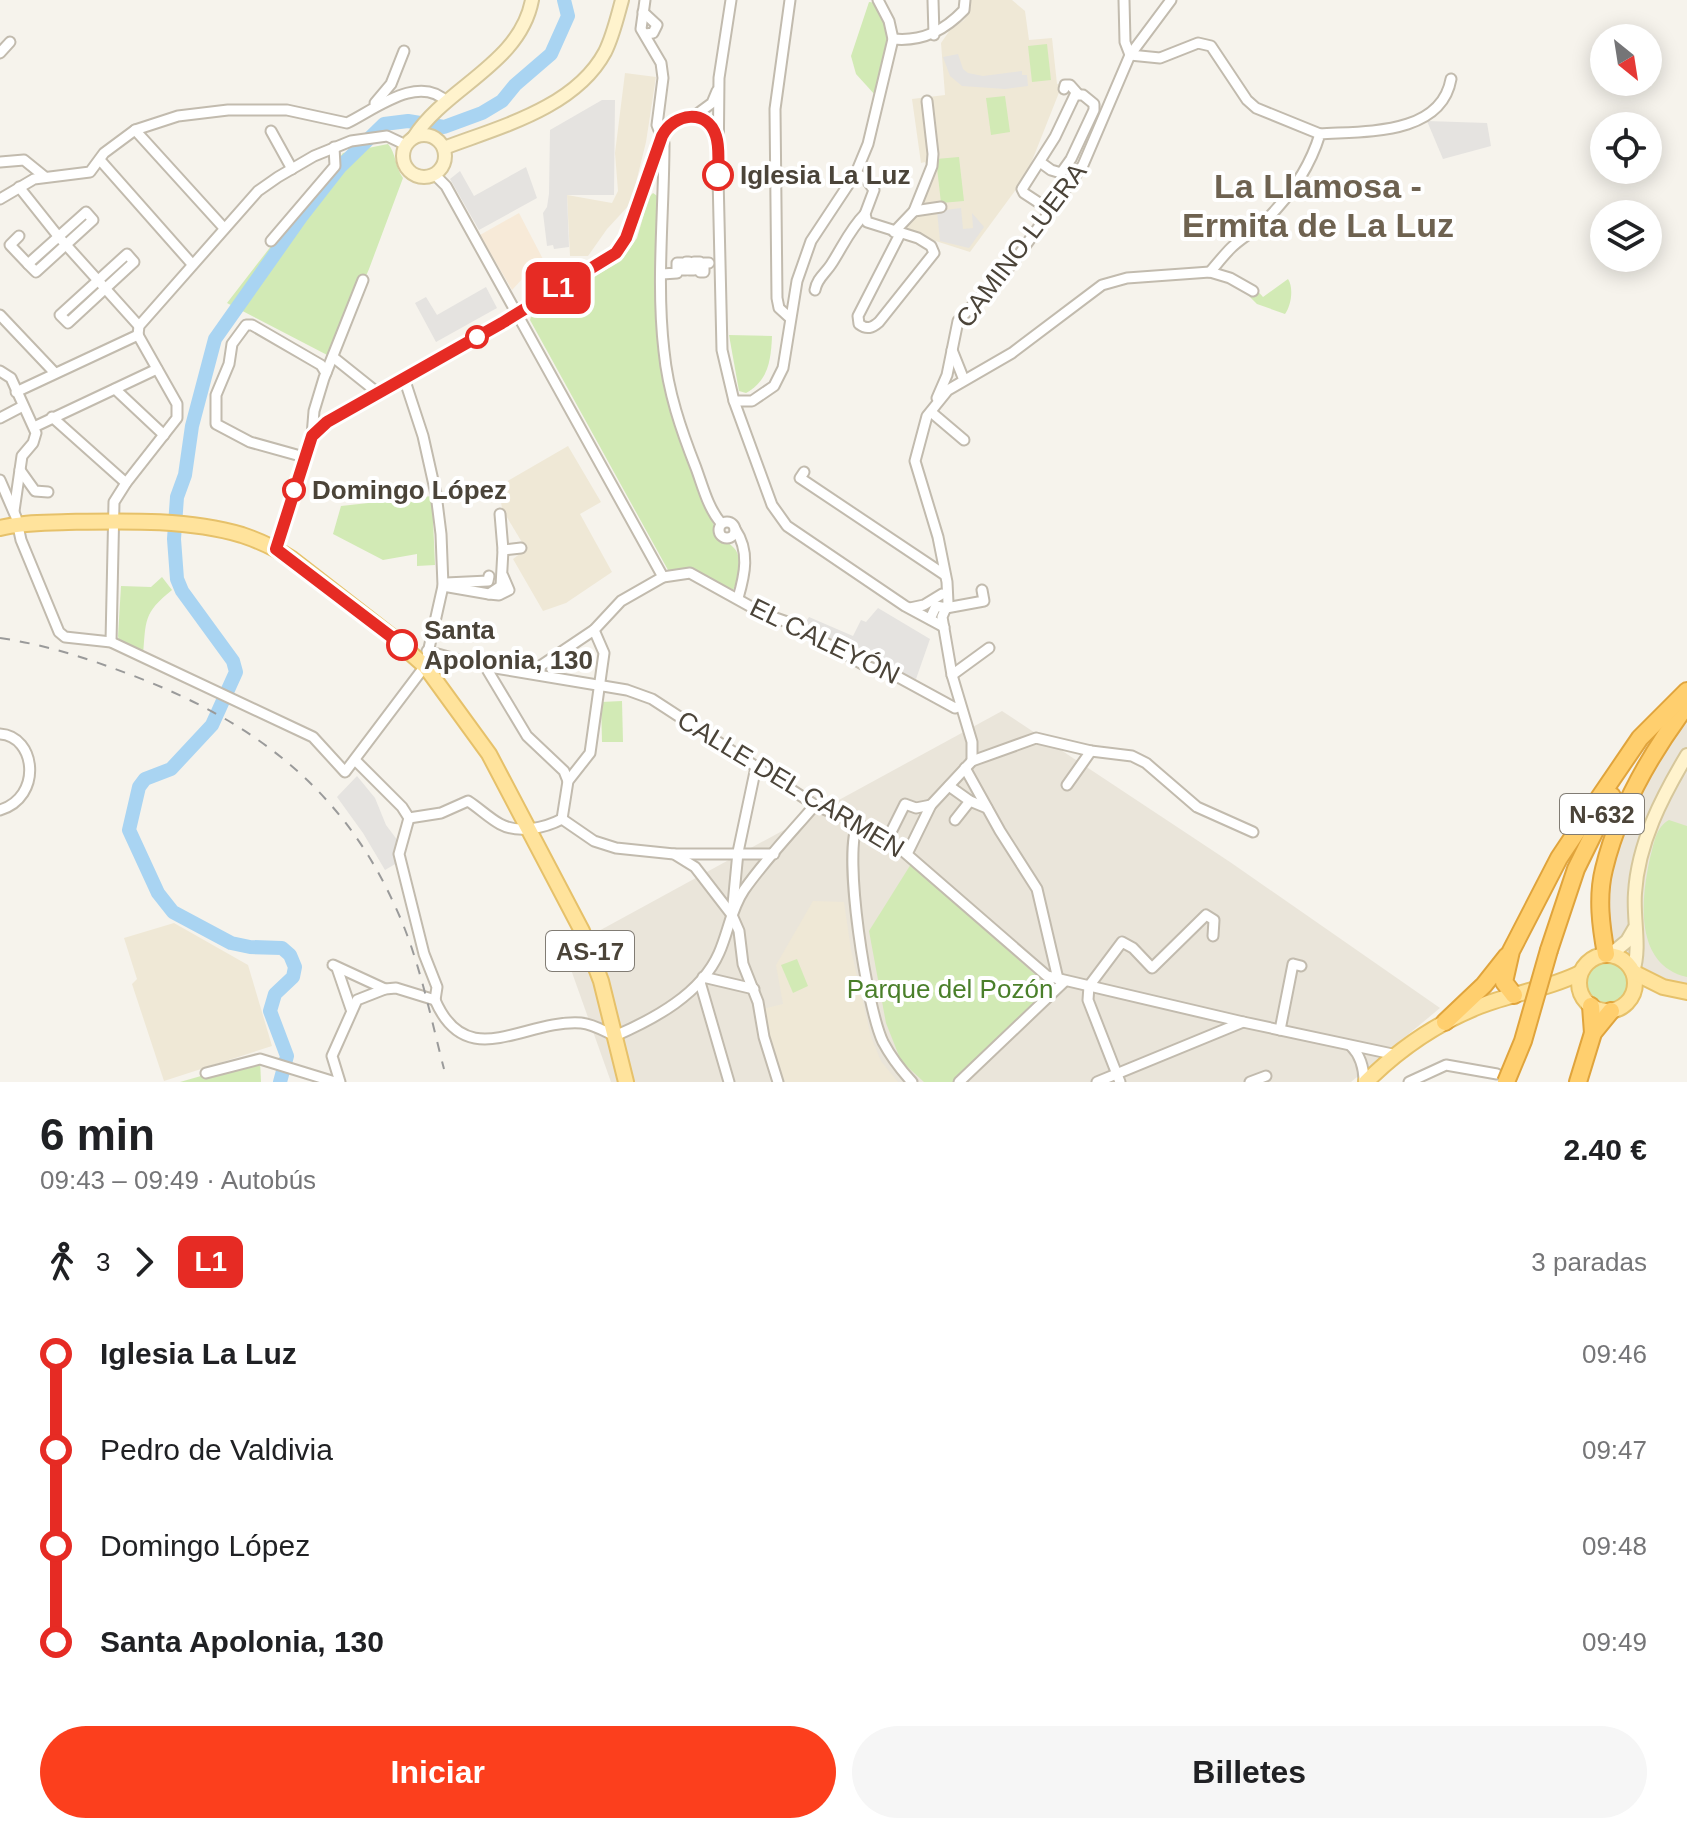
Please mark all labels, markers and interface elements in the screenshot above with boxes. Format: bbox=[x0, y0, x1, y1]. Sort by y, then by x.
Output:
north arrow bbox=[1590, 24, 1662, 96]
map controls bbox=[1590, 24, 1662, 272]
button: locate bbox=[1590, 112, 1662, 184]
street label: CAMINO LUERA bbox=[949, 156, 1093, 333]
marker: Iglesia La Luz bbox=[703, 160, 733, 190]
place label: Iglesia La Luz bbox=[740, 160, 911, 190]
district label: La Llamosa - Ermita de La Luz bbox=[1182, 167, 1454, 244]
button: layers bbox=[1590, 200, 1662, 272]
line badge: L1 bbox=[522, 262, 594, 314]
text: L1 bbox=[542, 272, 574, 303]
unlabelled marker bbox=[466, 326, 488, 348]
place label: Domingo López bbox=[312, 475, 507, 505]
marker: Domingo López bbox=[283, 479, 305, 501]
street label: EL CALEYÓN bbox=[745, 592, 905, 690]
place label: Santa Apolonia, 130 bbox=[424, 615, 593, 675]
marker: Santa Apolonia, 130 bbox=[387, 630, 417, 660]
street label: CALLE DEL CARMEN bbox=[672, 704, 910, 864]
road number: N-632 bbox=[1560, 794, 1644, 834]
road number: AS-17 bbox=[546, 931, 634, 971]
park label: Parque del Pozón bbox=[847, 974, 1053, 1004]
text: 6 min bbox=[40, 1110, 155, 1159]
text: 2.40 € bbox=[1564, 1133, 1647, 1166]
text: 09:43 – 09:49 · Autobús bbox=[40, 1165, 316, 1195]
icon: walk bbox=[40, 1240, 84, 1284]
icon: forward bbox=[122, 1240, 166, 1284]
text: L1 bbox=[194, 1246, 227, 1277]
text: 3 bbox=[96, 1247, 110, 1277]
text: 3 paradas bbox=[1531, 1247, 1647, 1277]
text: Iglesia La Luz bbox=[100, 1337, 297, 1370]
text: 09:46 bbox=[1582, 1339, 1647, 1369]
text: Pedro de Valdivia bbox=[100, 1433, 333, 1466]
text: 09:47 bbox=[1582, 1435, 1647, 1465]
text: Domingo López bbox=[100, 1529, 310, 1562]
text: 09:48 bbox=[1582, 1531, 1647, 1561]
text: Santa Apolonia, 130 bbox=[100, 1625, 384, 1658]
text: 09:49 bbox=[1582, 1627, 1647, 1657]
button: Iniciar bbox=[40, 1726, 836, 1818]
button: Billetes bbox=[852, 1726, 1647, 1818]

